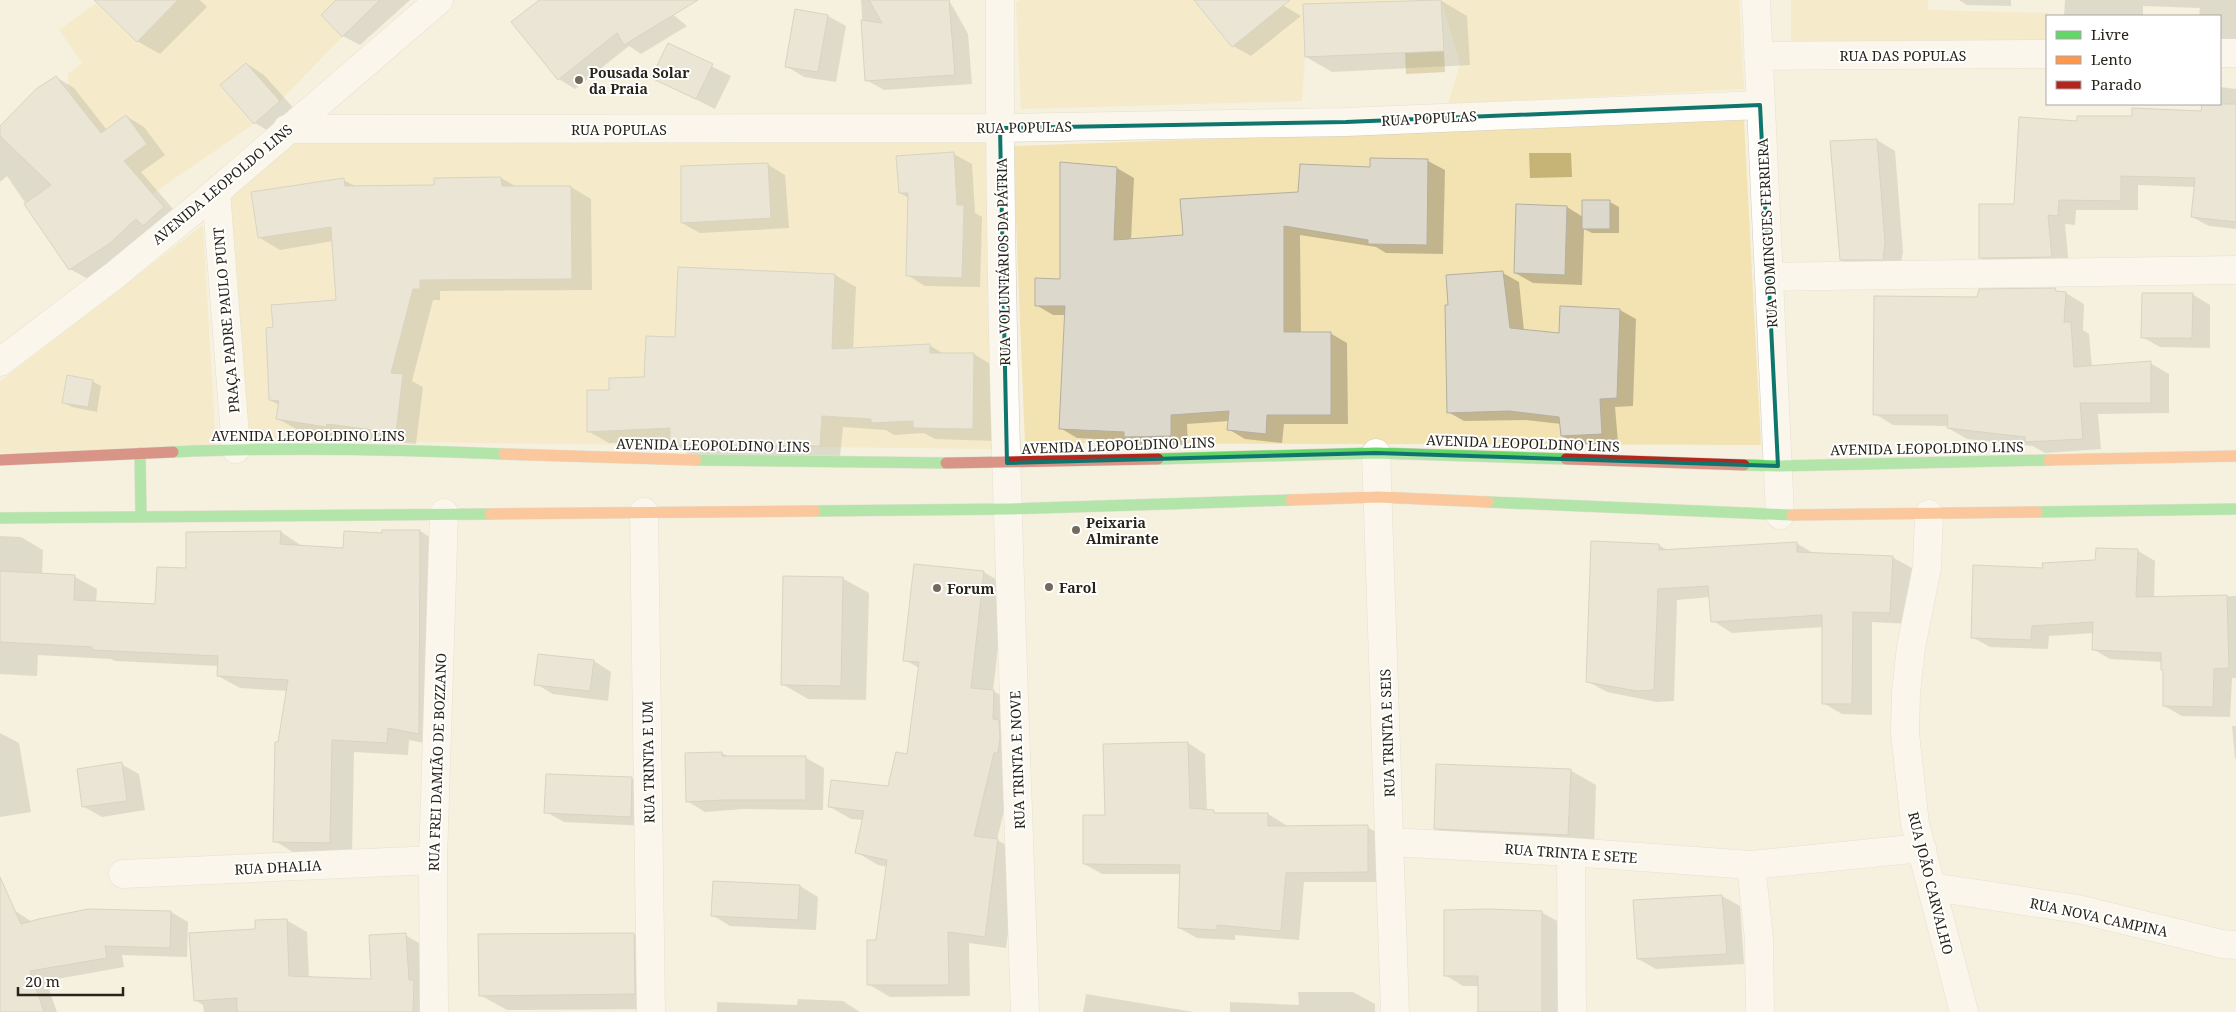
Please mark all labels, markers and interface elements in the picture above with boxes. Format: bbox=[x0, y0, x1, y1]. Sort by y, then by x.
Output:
legend bbox=[2046, 15, 2221, 105]
text: Livre bbox=[2091, 24, 2129, 44]
street label: RUA DAS POPULAS bbox=[1840, 46, 1966, 65]
text: Lento bbox=[2091, 49, 2132, 69]
place label: Pousada Solar da Praia bbox=[589, 63, 690, 98]
marker: Pousada Solar da Praia bbox=[573, 74, 585, 86]
text: Parado bbox=[2091, 74, 2142, 94]
street label: RUA POPULAS bbox=[1381, 106, 1477, 130]
street label: RUA POPULAS bbox=[976, 117, 1072, 137]
street label: AVENIDA LEOPOLDO LINS bbox=[148, 120, 296, 248]
street label: RUA POPULAS bbox=[571, 120, 667, 139]
street label: RUA DOMINGUES FERRIERA bbox=[1753, 137, 1781, 328]
street label: RUA VOLUNTÁRIOS DA PÁTRIA bbox=[992, 158, 1014, 366]
street label: PRAÇA PADRE PAULO PUNT bbox=[208, 226, 244, 414]
street label: AVENIDA LEOPOLDINO LINS bbox=[211, 426, 405, 445]
street label: AVENIDA LEOPOLDINO LINS bbox=[1426, 430, 1620, 456]
street label: AVENIDA LEOPOLDINO LINS bbox=[1021, 432, 1215, 458]
street label: AVENIDA LEOPOLDINO LINS bbox=[616, 434, 810, 456]
street label: AVENIDA LEOPOLDINO LINS bbox=[1830, 437, 2024, 459]
place label: Peixaria Almirante bbox=[1086, 513, 1159, 548]
marker: Peixaria Almirante bbox=[1070, 524, 1082, 536]
place label: Farol bbox=[1059, 578, 1096, 597]
place label: Forum bbox=[947, 579, 994, 598]
marker: Farol bbox=[1043, 581, 1055, 593]
marker: Forum bbox=[931, 582, 943, 594]
street label: RUA FREI DAMIÃO DE BOZZANO bbox=[424, 652, 450, 872]
street label: RUA TRINTA E SEIS bbox=[1375, 668, 1399, 798]
street label: RUA TRINTA E NOVE bbox=[1005, 690, 1029, 830]
street label: RUA TRINTA E UM bbox=[637, 700, 659, 824]
street label: RUA JOÃO CARVALHO bbox=[1904, 810, 1958, 956]
street label: RUA TRINTA E SETE bbox=[1504, 839, 1638, 867]
street label: RUA DHALIA bbox=[234, 855, 322, 879]
street label: RUA NOVA CAMPINA bbox=[2028, 893, 2170, 941]
scale bar bbox=[18, 964, 122, 996]
text: 20 m bbox=[25, 971, 60, 991]

